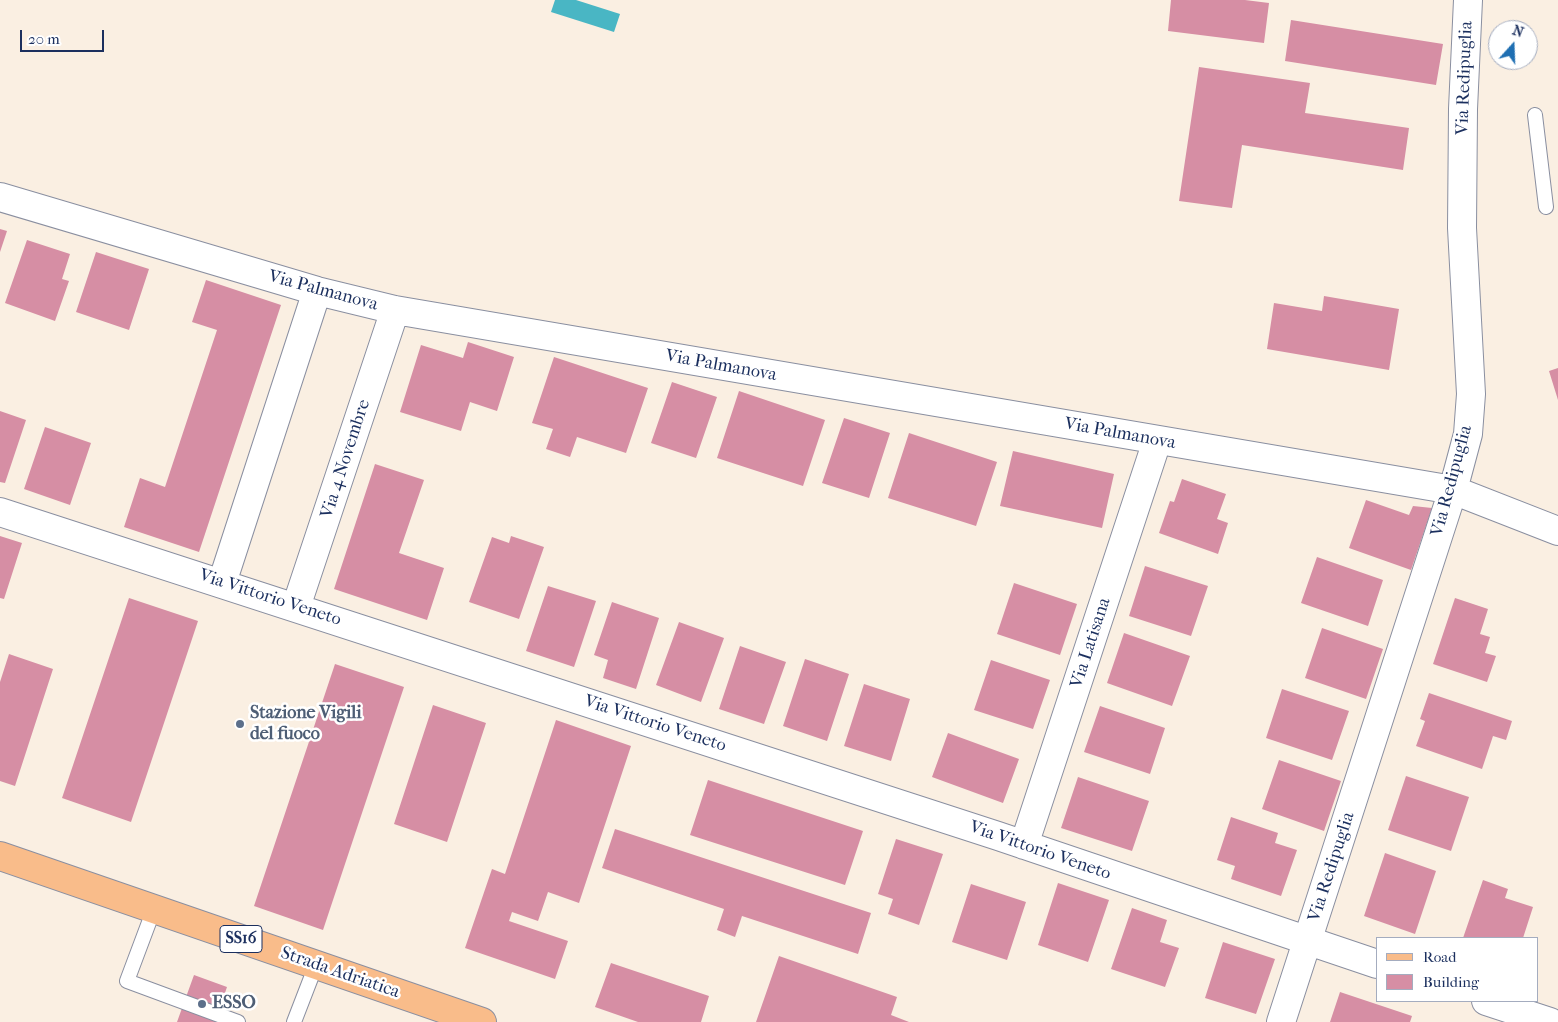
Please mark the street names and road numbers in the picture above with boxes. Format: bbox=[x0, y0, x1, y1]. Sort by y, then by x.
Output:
street label: Via Redipuglia bbox=[1452, 21, 1478, 135]
street label: Via Palmanova bbox=[266, 266, 380, 316]
street label: Via Palmanova bbox=[664, 346, 778, 386]
street label: Via 4 Novembre bbox=[317, 397, 375, 521]
street label: Via Palmanova bbox=[1063, 414, 1177, 454]
street label: Via Redipuglia bbox=[1427, 423, 1477, 539]
street label: Via Vittorio Veneto bbox=[196, 565, 344, 631]
street label: Via Latisana bbox=[1066, 595, 1116, 691]
street label: Via Vittorio Veneto bbox=[581, 691, 729, 757]
street label: Via Redipuglia bbox=[1304, 809, 1360, 925]
street label: Via Vittorio Veneto bbox=[966, 817, 1114, 885]
road number: SS16 bbox=[220, 926, 262, 952]
street label: Strada Adriatica bbox=[278, 943, 402, 1003]

